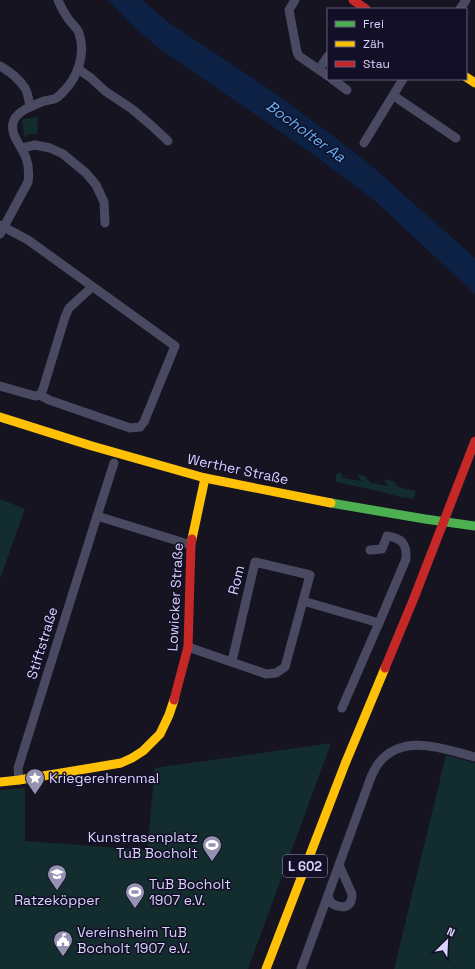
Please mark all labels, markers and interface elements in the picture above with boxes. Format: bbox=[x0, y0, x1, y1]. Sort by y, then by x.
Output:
legend bbox=[327, 8, 467, 80]
text: Frei bbox=[363, 16, 384, 32]
text: Zäh bbox=[363, 36, 384, 52]
text: Stau bbox=[363, 56, 390, 72]
water label: Bocholter Aa bbox=[263, 96, 350, 166]
street label: Werther Straße bbox=[186, 449, 290, 489]
street label: Lowicker Straße bbox=[163, 542, 187, 652]
street label: Rom bbox=[224, 563, 248, 597]
street label: Stiftstraße bbox=[22, 605, 62, 681]
place icon: Kriegerehrenmal bbox=[24, 767, 46, 795]
place label: Kriegerehrenmal bbox=[49, 769, 159, 787]
place label: Kunstrasenplatz TuB Bocholt bbox=[88, 828, 198, 862]
sports icon: Kunstrasenplatz TuB Bocholt bbox=[201, 834, 223, 862]
road number: L 602 bbox=[283, 855, 327, 877]
school or university icon: Ratzeköpper bbox=[46, 863, 68, 891]
place label: TuB Bocholt 1907 e.V. bbox=[149, 875, 231, 909]
sports icon: TuB Bocholt 1907 e.V. bbox=[124, 881, 146, 909]
place label: Ratzeköpper bbox=[14, 891, 100, 909]
north arrow bbox=[427, 921, 467, 961]
place label: Vereinsheim TuB Bocholt 1907 e.V. bbox=[77, 923, 190, 957]
text: N bbox=[445, 924, 457, 940]
public building icon: Vereinsheim TuB Bocholt 1907 e.V. bbox=[52, 929, 74, 957]

